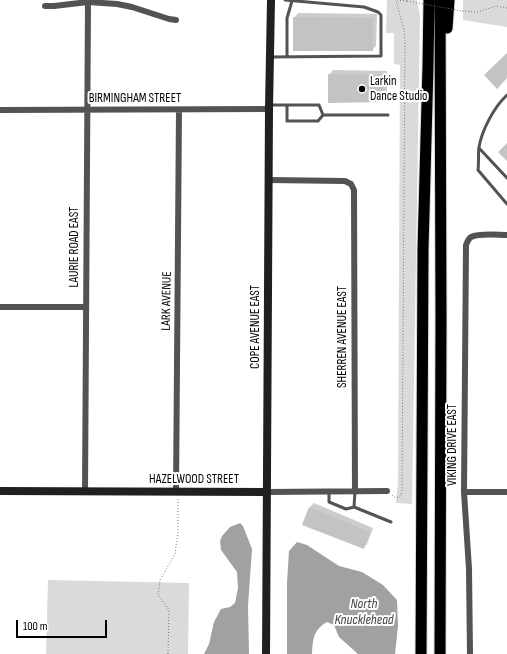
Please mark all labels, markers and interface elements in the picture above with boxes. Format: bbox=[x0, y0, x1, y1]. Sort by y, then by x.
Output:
place label: Larkin Dance Studio bbox=[370, 74, 428, 105]
marker: Larkin Dance Studio bbox=[357, 84, 367, 94]
street label: BIRMINGHAM STREET bbox=[89, 91, 181, 107]
street label: LAURIE ROAD EAST bbox=[67, 207, 83, 287]
street label: LARK AVENUE bbox=[159, 271, 175, 331]
street label: COPE AVENUE EAST bbox=[248, 285, 264, 369]
street label: SHERREN AVENUE EAST bbox=[335, 286, 351, 388]
street label: VIKING DRIVE EAST bbox=[445, 404, 461, 486]
street label: HAZELWOOD STREET bbox=[149, 472, 239, 488]
water label: North Knucklehead bbox=[334, 596, 394, 628]
scale bar bbox=[18, 612, 109, 638]
text: 100 m bbox=[23, 619, 48, 634]

